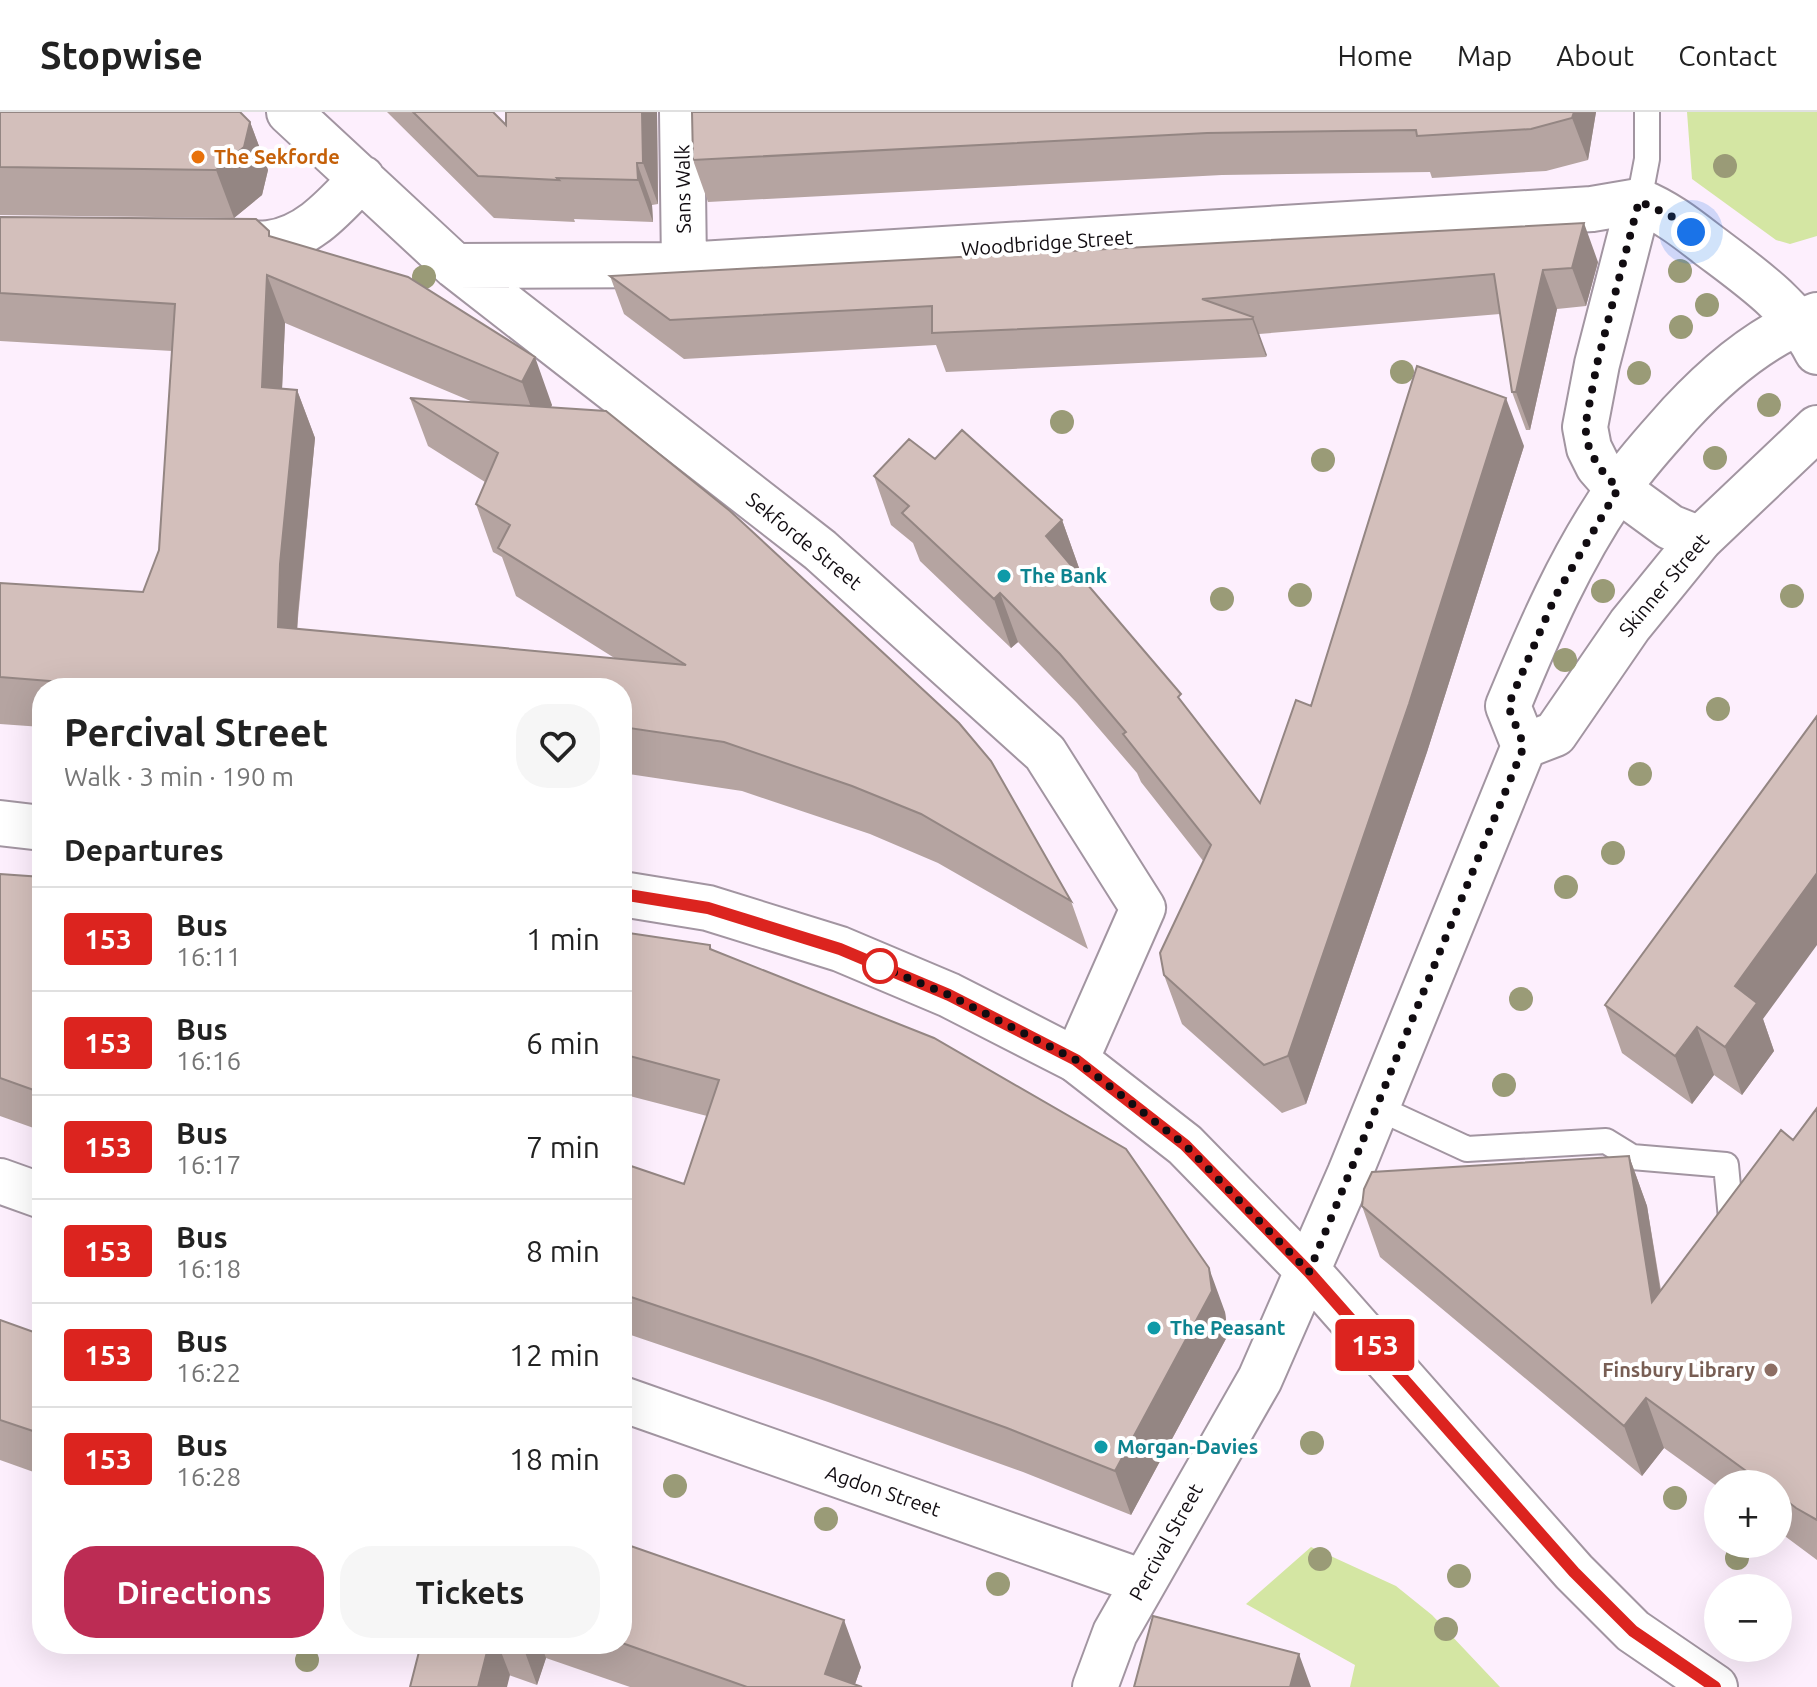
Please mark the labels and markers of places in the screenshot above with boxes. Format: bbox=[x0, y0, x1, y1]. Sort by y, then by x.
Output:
place label: The Sekforde bbox=[214, 145, 340, 168]
marker: The Sekforde bbox=[189, 148, 207, 166]
place label: The Bank bbox=[1020, 564, 1107, 587]
marker: The Bank bbox=[995, 567, 1013, 585]
unlabelled marker bbox=[863, 949, 897, 983]
place label: The Peasant bbox=[1170, 1316, 1286, 1339]
marker: The Peasant bbox=[1145, 1319, 1163, 1337]
place label: Finsbury Library bbox=[1602, 1358, 1755, 1381]
marker: Finsbury Library bbox=[1762, 1361, 1780, 1379]
place label: Morgan-Davies bbox=[1117, 1435, 1258, 1458]
marker: Morgan-Davies bbox=[1092, 1438, 1110, 1456]

